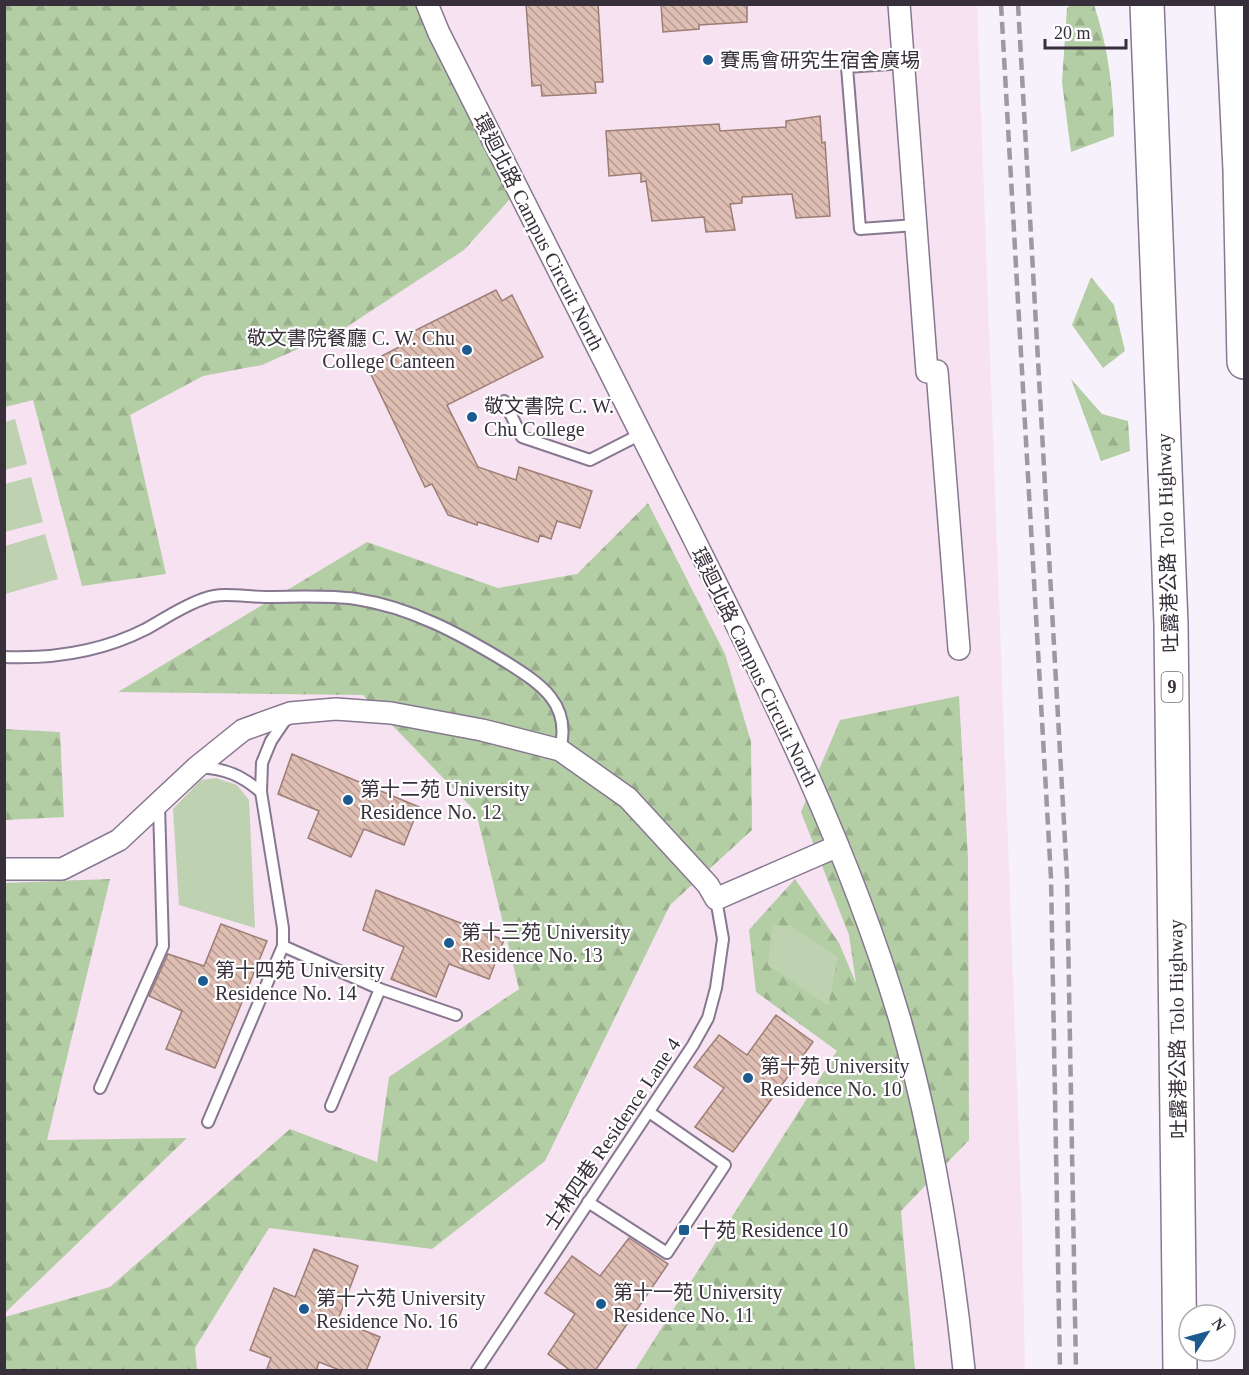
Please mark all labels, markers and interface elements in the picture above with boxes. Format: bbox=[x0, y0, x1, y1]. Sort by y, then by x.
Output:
scale bar bbox=[1045, 12, 1126, 50]
text: 20 m bbox=[1054, 23, 1091, 43]
place label: 賽馬會研究生宿舍廣埸 bbox=[720, 49, 920, 71]
marker: 賽馬會研究生宿舍廣埸 bbox=[701, 53, 715, 67]
street label: 環迴北路 Campus Circuit North bbox=[469, 110, 608, 355]
place label: 敬文書院餐廳 C. W. Chu College Canteen bbox=[247, 327, 455, 373]
marker: 敬文書院餐廳 C. W. Chu College Canteen bbox=[460, 343, 474, 357]
place label: 敬文書院 C. W. Chu College bbox=[484, 395, 614, 441]
marker: 敬文書院 C. W. Chu College bbox=[465, 410, 479, 424]
street label: 吐露港公路 Tolo Highway bbox=[1152, 433, 1183, 653]
street label: 環迴北路 Campus Circuit North bbox=[687, 544, 822, 790]
road number: 9 bbox=[1162, 672, 1182, 702]
place label: 第十二苑 University Residence No. 12 bbox=[360, 778, 529, 823]
marker: 第十二苑 University Residence No. 12 bbox=[341, 793, 355, 807]
street label: 吐露港公路 Tolo Highway bbox=[1164, 919, 1191, 1139]
place label: 第十三苑 University Residence No. 13 bbox=[461, 921, 630, 966]
marker: 第十三苑 University Residence No. 13 bbox=[442, 936, 456, 950]
place label: 第十四苑 University Residence No. 14 bbox=[215, 959, 384, 1004]
marker: 第十四苑 University Residence No. 14 bbox=[196, 974, 210, 988]
street label: 士林四巷 Residence Lane 4 bbox=[539, 1034, 685, 1234]
place label: 第十苑 University Residence No. 10 bbox=[760, 1055, 909, 1100]
marker: 第十苑 University Residence No. 10 bbox=[741, 1071, 755, 1085]
place label: 十苑 Residence 10 bbox=[696, 1219, 848, 1241]
marker: 十苑 Residence 10 bbox=[677, 1223, 691, 1237]
place label: 第十一苑 University Residence No. 11 bbox=[613, 1281, 782, 1326]
place label: 第十六苑 University Residence No. 16 bbox=[316, 1287, 485, 1332]
marker: 第十一苑 University Residence No. 11 bbox=[594, 1297, 608, 1311]
marker: 第十六苑 University Residence No. 16 bbox=[297, 1302, 311, 1316]
north arrow bbox=[1177, 1303, 1237, 1363]
text: N bbox=[1208, 1315, 1229, 1335]

